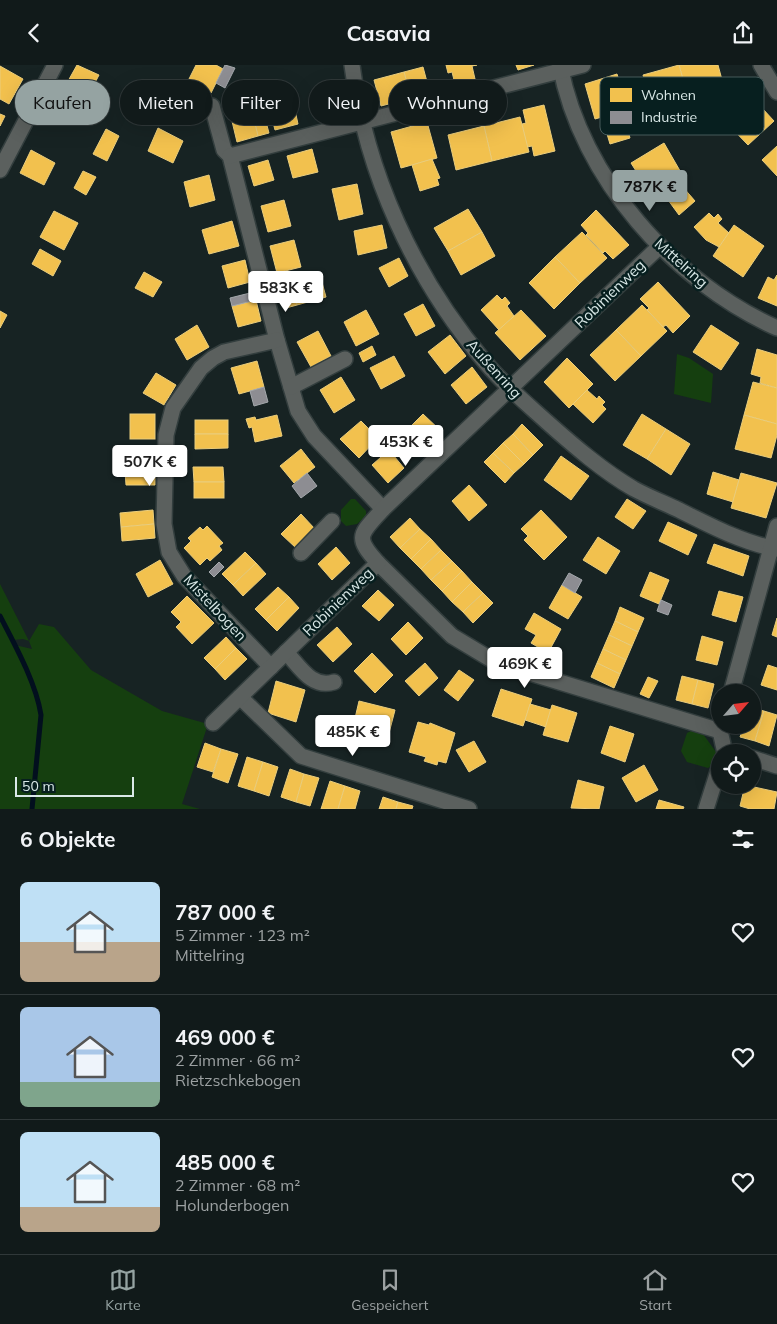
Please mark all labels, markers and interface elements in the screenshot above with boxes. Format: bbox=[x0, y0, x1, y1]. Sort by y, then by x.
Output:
icon: back bbox=[20, 19, 48, 47]
text: Casavia bbox=[346, 19, 431, 47]
icon: share bbox=[729, 19, 757, 47]
legend bbox=[600, 77, 764, 135]
chip: Kaufen bbox=[15, 80, 110, 125]
chip: Mieten bbox=[120, 80, 212, 125]
chip: Filter bbox=[222, 80, 299, 125]
chip: Neu bbox=[309, 80, 379, 125]
chip: Wohnung bbox=[389, 80, 507, 125]
text: Wohnen bbox=[641, 86, 696, 104]
text: Industrie bbox=[641, 108, 697, 126]
pin: 787K € bbox=[609, 169, 691, 212]
text: 787K € bbox=[623, 176, 677, 196]
street label: Mittelring bbox=[651, 234, 712, 292]
street label: Robinienweg bbox=[570, 255, 649, 332]
pin: 583K € bbox=[245, 271, 327, 313]
text: 583K € bbox=[259, 277, 313, 297]
street label: Außenring bbox=[463, 335, 526, 402]
pin: 453K € bbox=[365, 425, 447, 467]
text: 453K € bbox=[379, 431, 433, 451]
pin: 507K € bbox=[109, 445, 191, 487]
text: 507K € bbox=[123, 451, 177, 471]
street label: Robinienweg bbox=[298, 563, 377, 640]
street label: Mistelbogen bbox=[180, 570, 251, 645]
pin: 469K € bbox=[484, 647, 566, 689]
text: 469K € bbox=[498, 653, 552, 673]
north arrow bbox=[711, 684, 761, 734]
map controls bbox=[711, 684, 761, 794]
pin: 485K € bbox=[312, 715, 394, 757]
text: 485K € bbox=[326, 721, 380, 741]
button: locate bbox=[711, 744, 761, 794]
scale bar bbox=[15, 774, 134, 797]
text: 50 m bbox=[22, 777, 55, 795]
icon: filters bbox=[729, 825, 757, 853]
text: 6 Objekte bbox=[20, 826, 116, 852]
text: 787 000 € bbox=[175, 899, 275, 925]
icon: home bbox=[60, 902, 120, 962]
icon: heart bbox=[729, 918, 757, 946]
text: 5 Zimmer · 123 m² bbox=[175, 925, 310, 945]
text: Mittelring bbox=[175, 945, 245, 965]
text: 469 000 € bbox=[175, 1024, 275, 1050]
icon: home bbox=[60, 1027, 120, 1087]
icon: heart bbox=[729, 1043, 757, 1071]
text: 2 Zimmer · 66 m² bbox=[175, 1050, 300, 1070]
text: Rietzschkebogen bbox=[175, 1070, 301, 1090]
text: 485 000 € bbox=[175, 1149, 275, 1175]
icon: home bbox=[60, 1152, 120, 1212]
icon: heart bbox=[729, 1168, 757, 1196]
text: 2 Zimmer · 68 m² bbox=[175, 1175, 300, 1195]
text: Holunderbogen bbox=[175, 1195, 289, 1215]
tab: Karte bbox=[105, 1266, 141, 1314]
tab: Gespeichert bbox=[351, 1266, 429, 1314]
tab: Start bbox=[639, 1266, 672, 1314]

